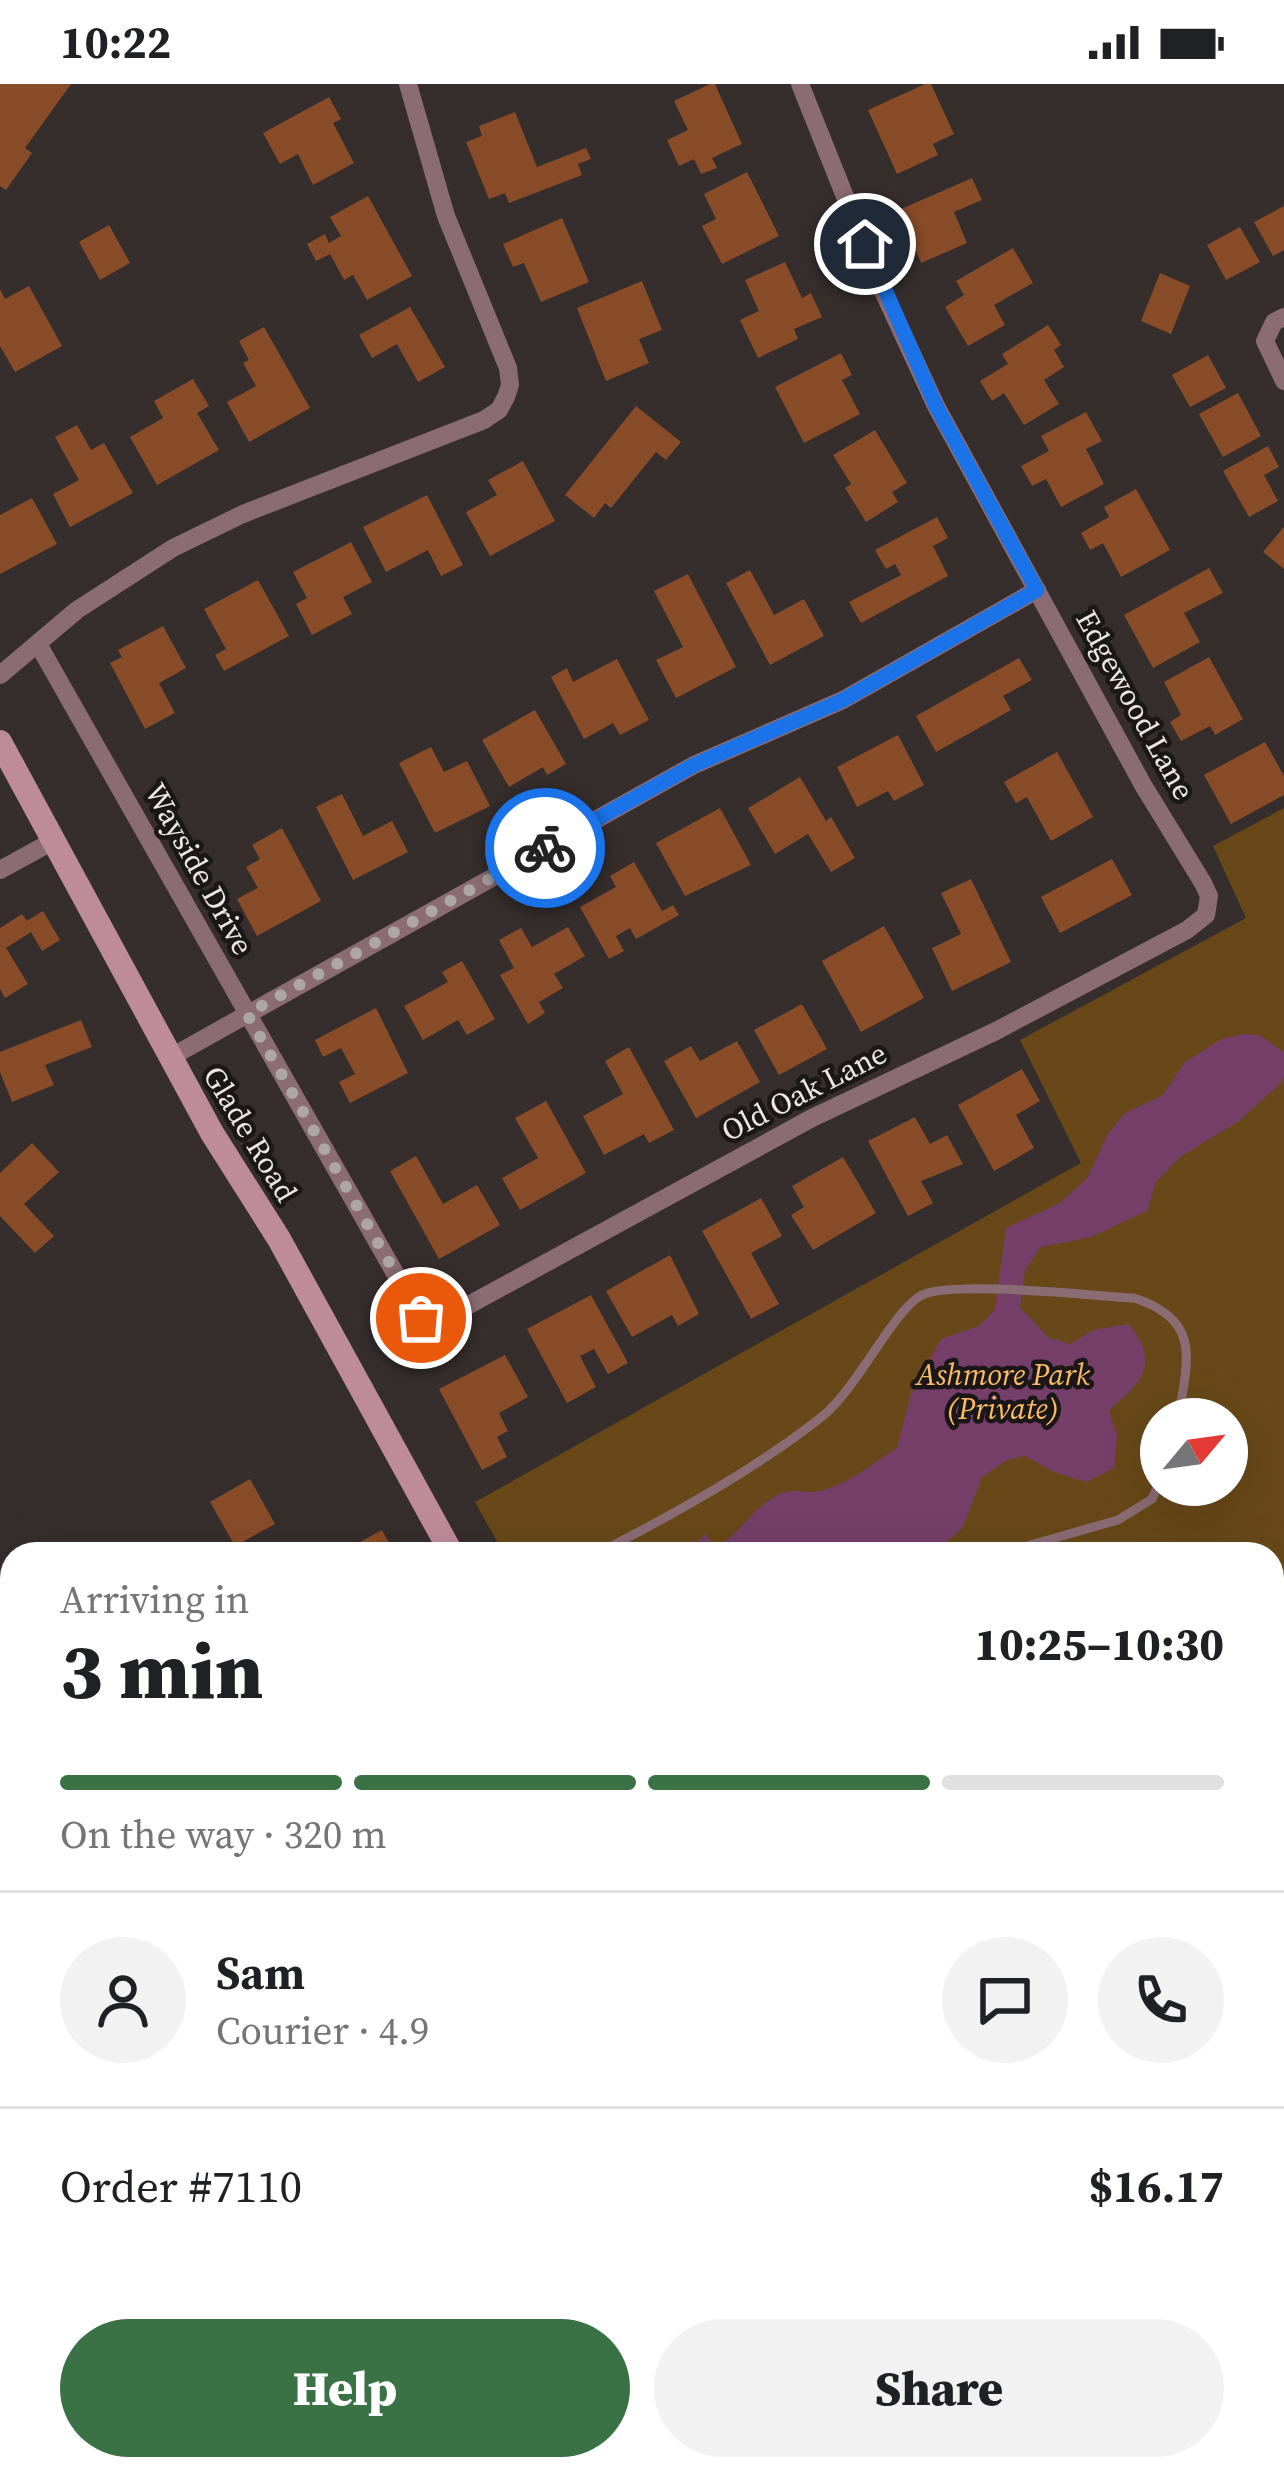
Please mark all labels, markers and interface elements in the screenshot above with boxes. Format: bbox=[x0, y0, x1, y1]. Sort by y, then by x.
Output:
text: 10:22 bbox=[60, 11, 171, 73]
pin bbox=[814, 193, 916, 295]
icon: home bbox=[832, 211, 898, 277]
street label: Edgewood Lane bbox=[1066, 603, 1204, 807]
street label: Wayside Drive bbox=[135, 776, 264, 962]
courier bbox=[485, 788, 605, 908]
icon: bike bbox=[512, 815, 578, 881]
street label: Old Oak Lane bbox=[714, 1032, 894, 1151]
street label: Glade Road bbox=[194, 1058, 307, 1209]
pin bbox=[370, 1267, 472, 1369]
icon: bag bbox=[388, 1285, 454, 1351]
park label: Ashmore Park (Private) bbox=[914, 1354, 1091, 1429]
north arrow bbox=[1140, 1398, 1248, 1506]
map controls bbox=[1140, 1398, 1248, 1506]
text: Arriving in bbox=[60, 1573, 249, 1626]
text: 10:25–10:30 bbox=[974, 1613, 1224, 1675]
text: 3 min bbox=[60, 1617, 263, 1724]
text: On the way · 320 m bbox=[60, 1808, 387, 1861]
button: person bbox=[60, 1937, 186, 2063]
button: chat bbox=[942, 1937, 1068, 2063]
button: phone bbox=[1098, 1937, 1224, 2063]
text: Sam bbox=[216, 1942, 305, 2004]
text: Courier · 4.9 bbox=[216, 2004, 429, 2057]
text: Order #7110 bbox=[60, 2155, 302, 2217]
text: $16.17 bbox=[1089, 2155, 1224, 2217]
button: Help bbox=[60, 2319, 630, 2457]
button: Share bbox=[654, 2319, 1224, 2457]

